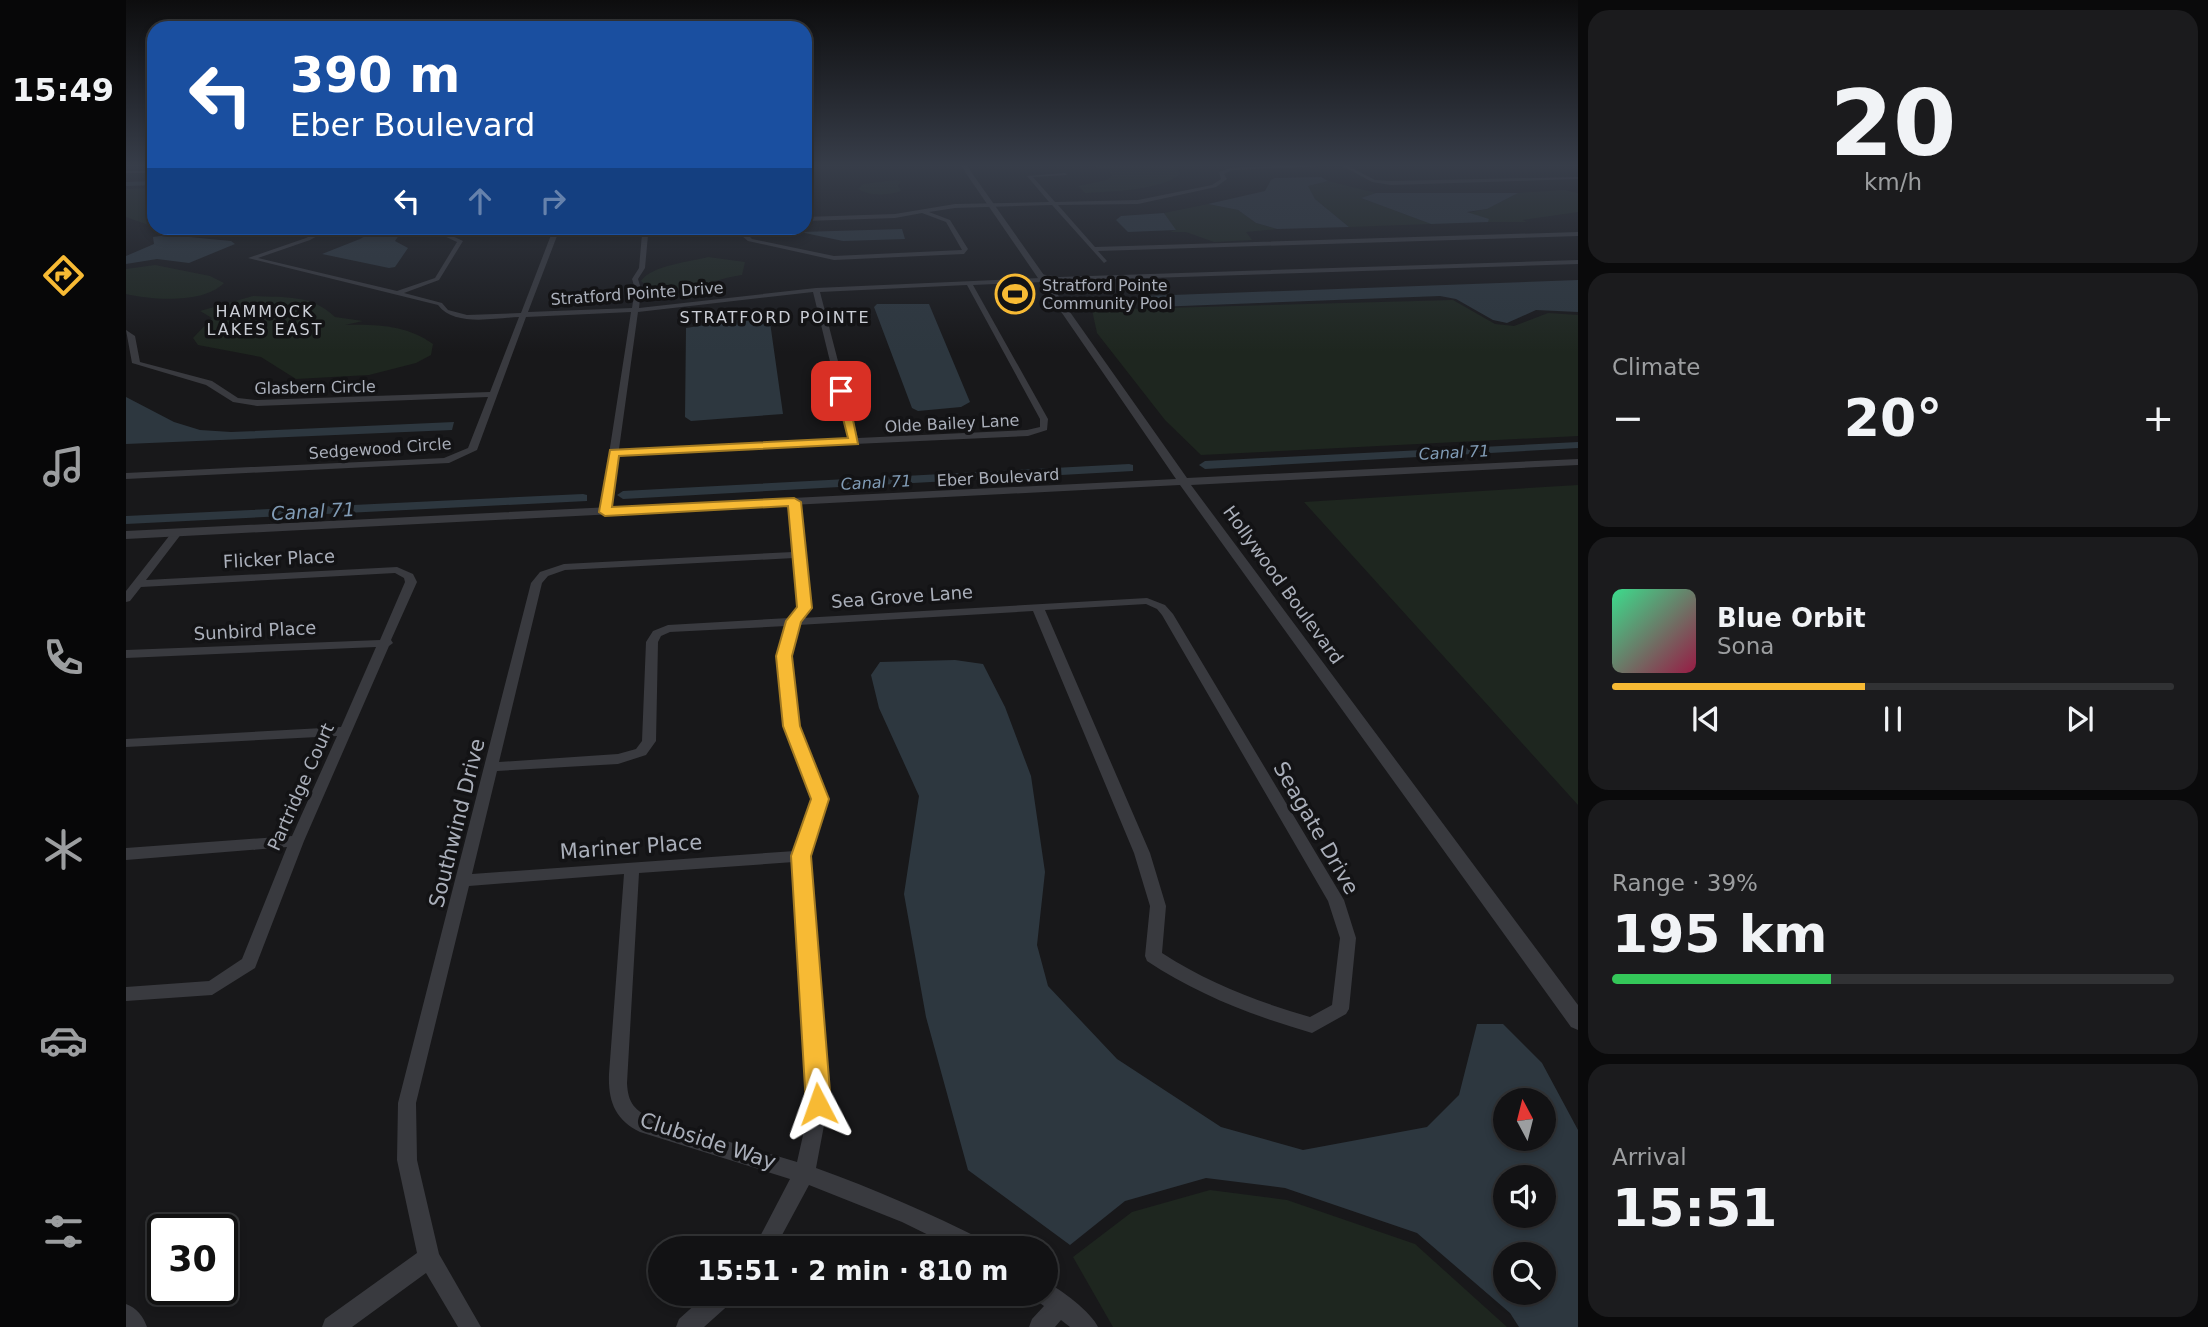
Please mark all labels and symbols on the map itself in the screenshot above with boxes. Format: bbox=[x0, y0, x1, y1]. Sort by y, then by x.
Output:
sports icon: Stratford Pointe Community Pool bbox=[994, 273, 1036, 315]
place label: Stratford Pointe Community Pool bbox=[1042, 276, 1173, 313]
street label: Stratford Pointe Drive bbox=[550, 278, 724, 309]
district label: HAMMOCK LAKES EAST bbox=[206, 302, 324, 339]
district label: STRATFORD POINTE bbox=[679, 308, 871, 327]
pin bbox=[811, 361, 871, 421]
street label: Glasbern Circle bbox=[254, 377, 376, 398]
street label: Olde Bailey Lane bbox=[884, 410, 1020, 437]
street label: Sedgewood Circle bbox=[308, 434, 452, 463]
water label: Canal 71 bbox=[1418, 441, 1490, 464]
street label: Eber Boulevard bbox=[936, 465, 1060, 490]
water label: Canal 71 bbox=[840, 471, 912, 494]
water label: Canal 71 bbox=[270, 498, 356, 524]
street label: Hollywood Boulevard bbox=[1219, 502, 1348, 668]
street label: Flicker Place bbox=[222, 545, 335, 572]
street label: Sea Grove Lane bbox=[830, 581, 974, 612]
street label: Sunbird Place bbox=[193, 617, 317, 644]
street label: Partridge Court bbox=[263, 720, 338, 854]
street label: Southwind Drive bbox=[424, 736, 490, 910]
street label: Seagate Drive bbox=[1268, 757, 1364, 899]
street label: Mariner Place bbox=[559, 830, 703, 864]
position arrow bbox=[781, 1067, 855, 1141]
north arrow bbox=[1493, 1088, 1556, 1152]
street label: Clubside Way bbox=[637, 1108, 779, 1174]
speed limit sign: 30 bbox=[147, 1214, 238, 1305]

